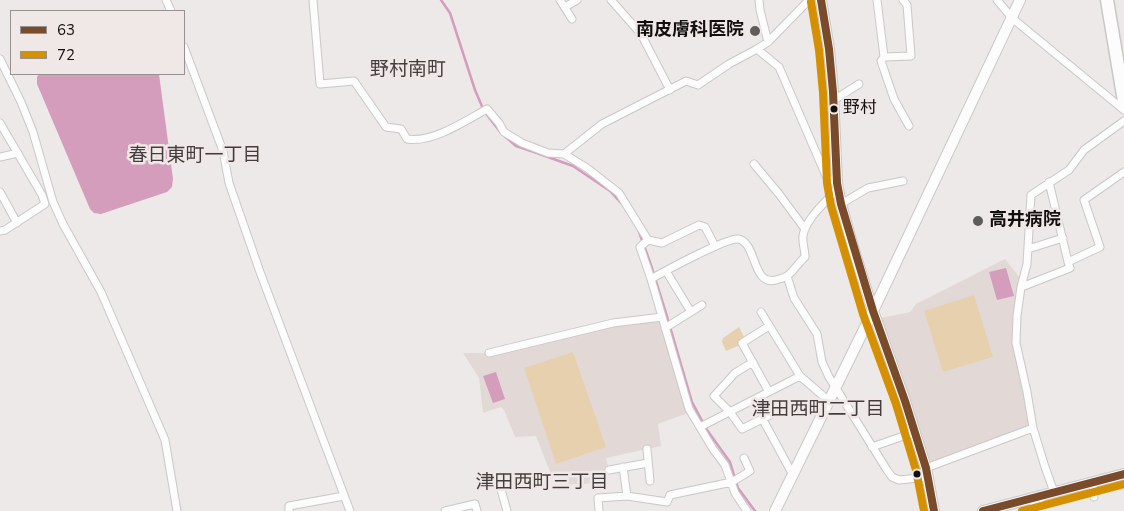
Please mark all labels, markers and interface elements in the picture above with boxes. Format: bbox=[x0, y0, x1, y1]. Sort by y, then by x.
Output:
legend bbox=[10, 10, 185, 75]
text: 63 bbox=[57, 20, 75, 40]
place label: 南皮膚科医院 bbox=[636, 20, 744, 42]
marker: 南皮膚科医院 bbox=[748, 24, 762, 38]
text: 72 bbox=[57, 45, 75, 65]
district label: 野村南町 bbox=[370, 59, 446, 81]
place label: 野村 bbox=[843, 99, 877, 119]
marker: 野村 bbox=[829, 104, 839, 114]
district label: 春日東町一丁目 bbox=[129, 145, 261, 167]
place label: 高井病院 bbox=[989, 210, 1061, 232]
marker: 高井病院 bbox=[971, 214, 985, 228]
district label: 津田西町二丁目 bbox=[752, 399, 884, 421]
unlabelled marker bbox=[912, 469, 922, 479]
district label: 津田西町三丁目 bbox=[476, 472, 608, 494]

